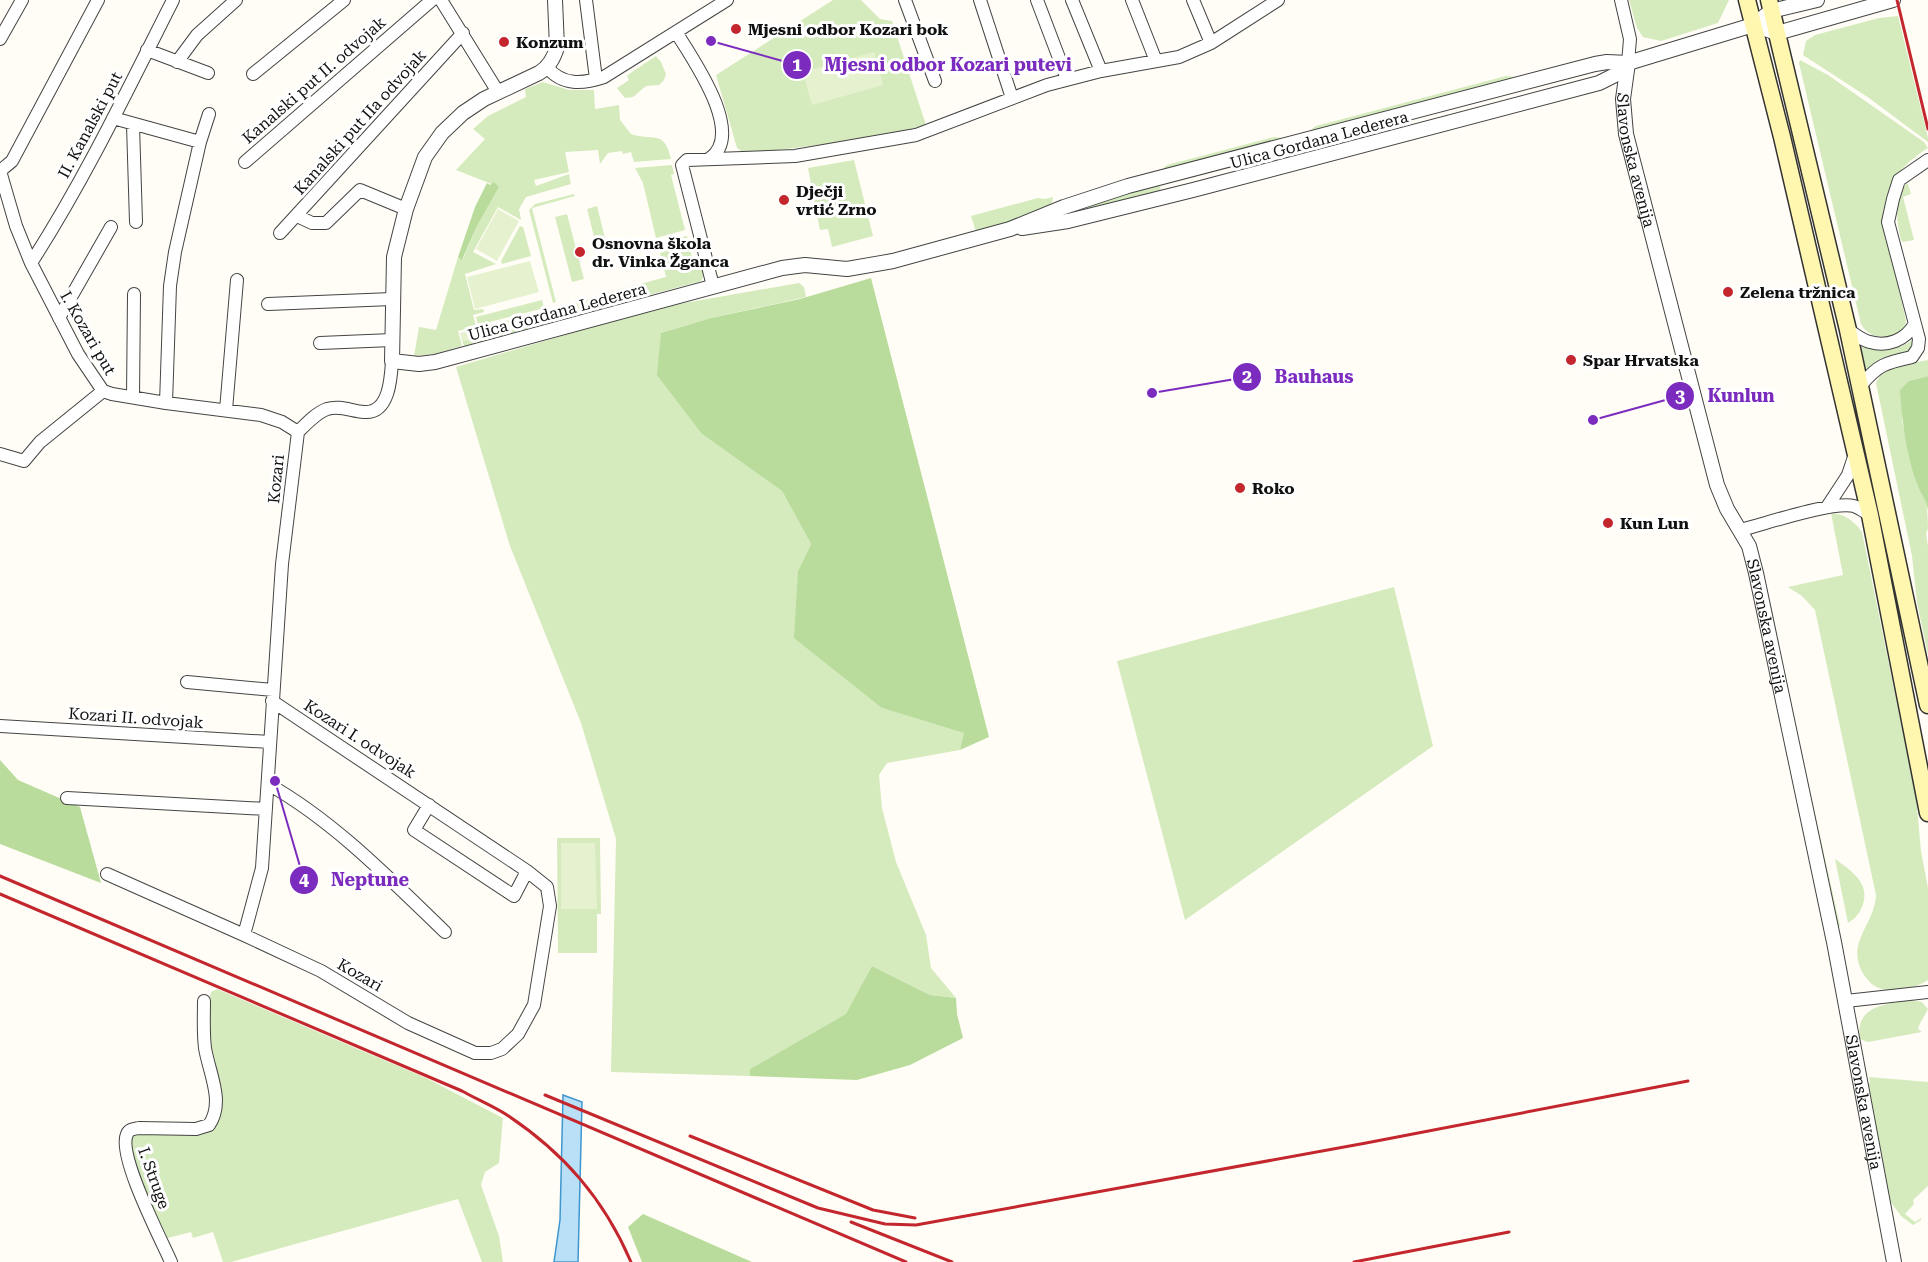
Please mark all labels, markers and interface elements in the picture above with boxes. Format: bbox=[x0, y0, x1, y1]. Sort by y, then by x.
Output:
street label: Kanalski put II. odvojak bbox=[238, 13, 390, 147]
place label: Mjesni odbor Kozari bok bbox=[748, 20, 948, 39]
marker: Mjesni odbor Kozari bok bbox=[729, 22, 743, 36]
place label: Konzum bbox=[516, 33, 584, 52]
marker: Konzum bbox=[497, 35, 511, 49]
street label: Kanalski put IIa odvojak bbox=[290, 46, 430, 198]
callout: Mjesni odbor Kozari putevi bbox=[782, 47, 1083, 83]
text: 1 bbox=[792, 54, 802, 75]
text: Mjesni odbor Kozari putevi bbox=[824, 54, 1072, 75]
street label: II. Kanalski put bbox=[54, 69, 126, 181]
street label: Slavonska avenija bbox=[1613, 92, 1659, 230]
street label: Ulica Gordana Lederera bbox=[1228, 107, 1411, 173]
place label: Dječji vrtić Zrno bbox=[796, 182, 877, 219]
marker: Dječji vrtić Zrno bbox=[777, 193, 791, 207]
place label: Osnovna škola dr. Vinka Žganca bbox=[592, 234, 729, 271]
marker: Osnovna škola dr. Vinka Žganca bbox=[573, 245, 587, 259]
street label: Ulica Gordana Lederera bbox=[466, 279, 649, 345]
place label: Zelena tržnica bbox=[1740, 283, 1856, 302]
marker: Zelena tržnica bbox=[1721, 285, 1735, 299]
street label: I. Kozari put bbox=[56, 288, 120, 378]
place label: Spar Hrvatska bbox=[1583, 351, 1699, 370]
marker: Spar Hrvatska bbox=[1564, 353, 1578, 367]
callout: Bauhaus bbox=[1232, 359, 1365, 395]
text: 2 bbox=[1242, 366, 1252, 387]
text: Bauhaus bbox=[1275, 366, 1353, 387]
callout: Kunlun bbox=[1665, 378, 1786, 414]
text: 3 bbox=[1675, 385, 1685, 406]
text: Kunlun bbox=[1707, 385, 1775, 406]
street label: Kozari bbox=[264, 454, 288, 504]
place label: Roko bbox=[1252, 479, 1295, 498]
marker: Roko bbox=[1233, 481, 1247, 495]
place label: Kun Lun bbox=[1620, 514, 1689, 533]
marker: Kun Lun bbox=[1601, 516, 1615, 530]
street label: Slavonska avenija bbox=[1743, 557, 1791, 695]
street label: Kozari I. odvojak bbox=[300, 696, 420, 782]
street label: Kozari II. odvojak bbox=[68, 704, 204, 732]
callout: Neptune bbox=[289, 862, 421, 898]
text: 4 bbox=[299, 869, 309, 890]
text: Neptune bbox=[331, 869, 410, 890]
street label: Kozari bbox=[334, 955, 386, 995]
street label: Slavonska avenija bbox=[1842, 1033, 1886, 1171]
street label: I. Struge bbox=[134, 1145, 174, 1212]

